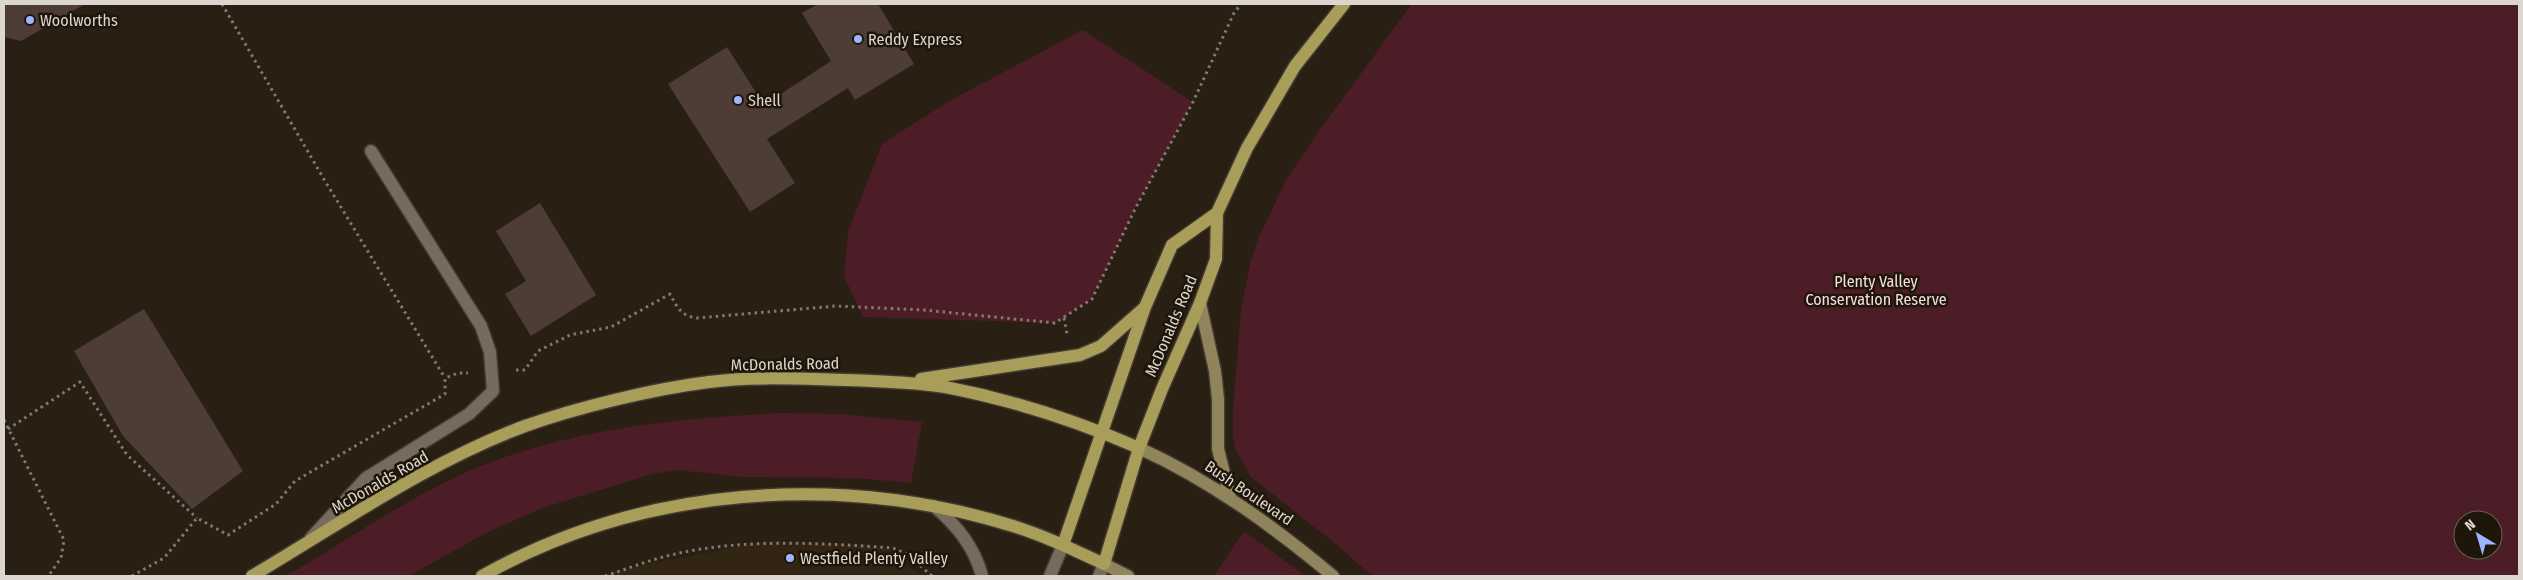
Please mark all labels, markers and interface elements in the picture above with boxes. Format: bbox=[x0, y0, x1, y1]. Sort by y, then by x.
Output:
place label: Woolworths bbox=[40, 11, 118, 30]
marker: Woolworths bbox=[24, 14, 36, 26]
place label: Reddy Express bbox=[868, 30, 962, 49]
marker: Reddy Express bbox=[852, 33, 864, 45]
place label: Shell bbox=[748, 91, 781, 110]
marker: Shell bbox=[732, 94, 744, 106]
street label: McDonalds Road bbox=[1141, 272, 1201, 380]
park label: Plenty Valley Conservation Reserve bbox=[1805, 272, 1947, 309]
street label: McDonalds Road bbox=[731, 354, 839, 374]
street label: McDonalds Road bbox=[328, 447, 432, 517]
street label: Bush Boulevard bbox=[1201, 457, 1297, 529]
north arrow bbox=[2453, 510, 2503, 560]
text: N bbox=[2462, 516, 2479, 534]
place label: Westfield Plenty Valley bbox=[800, 549, 949, 568]
marker: Westfield Plenty Valley bbox=[784, 552, 796, 564]

